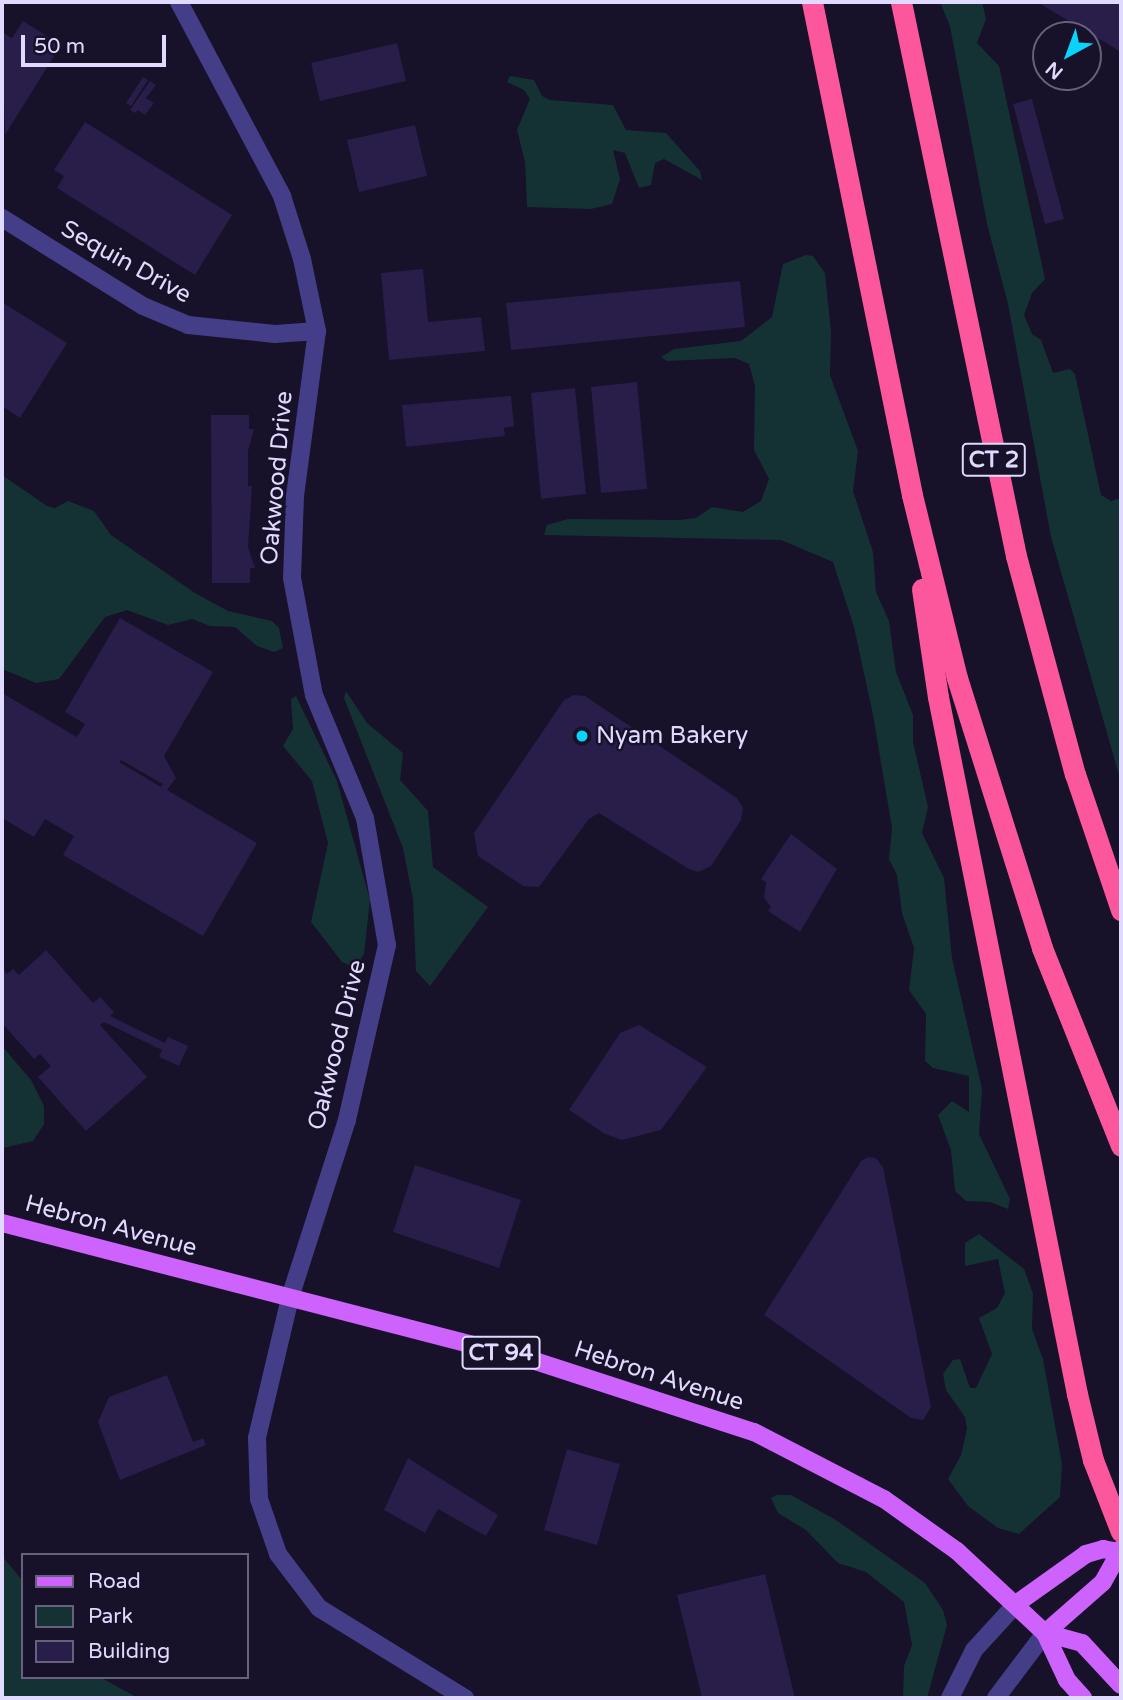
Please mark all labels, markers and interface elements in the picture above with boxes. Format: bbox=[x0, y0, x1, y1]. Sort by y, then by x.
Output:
scale bar bbox=[24, 21, 170, 65]
north arrow bbox=[1032, 21, 1102, 91]
text: 50 m bbox=[34, 34, 85, 59]
text: N bbox=[1042, 57, 1068, 84]
street label: Sequin Drive bbox=[56, 214, 196, 310]
street label: Oakwood Drive bbox=[255, 390, 299, 566]
road number: CT 2 bbox=[961, 440, 1027, 480]
place label: Nyam Bakery bbox=[596, 722, 748, 750]
marker: Nyam Bakery bbox=[574, 728, 590, 744]
street label: Oakwood Drive bbox=[302, 957, 372, 1133]
street label: Hebron Avenue bbox=[22, 1189, 200, 1263]
road number: CT 94 bbox=[461, 1334, 541, 1372]
street label: Hebron Avenue bbox=[571, 1335, 747, 1417]
legend bbox=[21, 1553, 248, 1679]
text: Road bbox=[88, 1569, 141, 1594]
text: Park bbox=[88, 1604, 133, 1629]
text: Building bbox=[88, 1639, 170, 1664]

